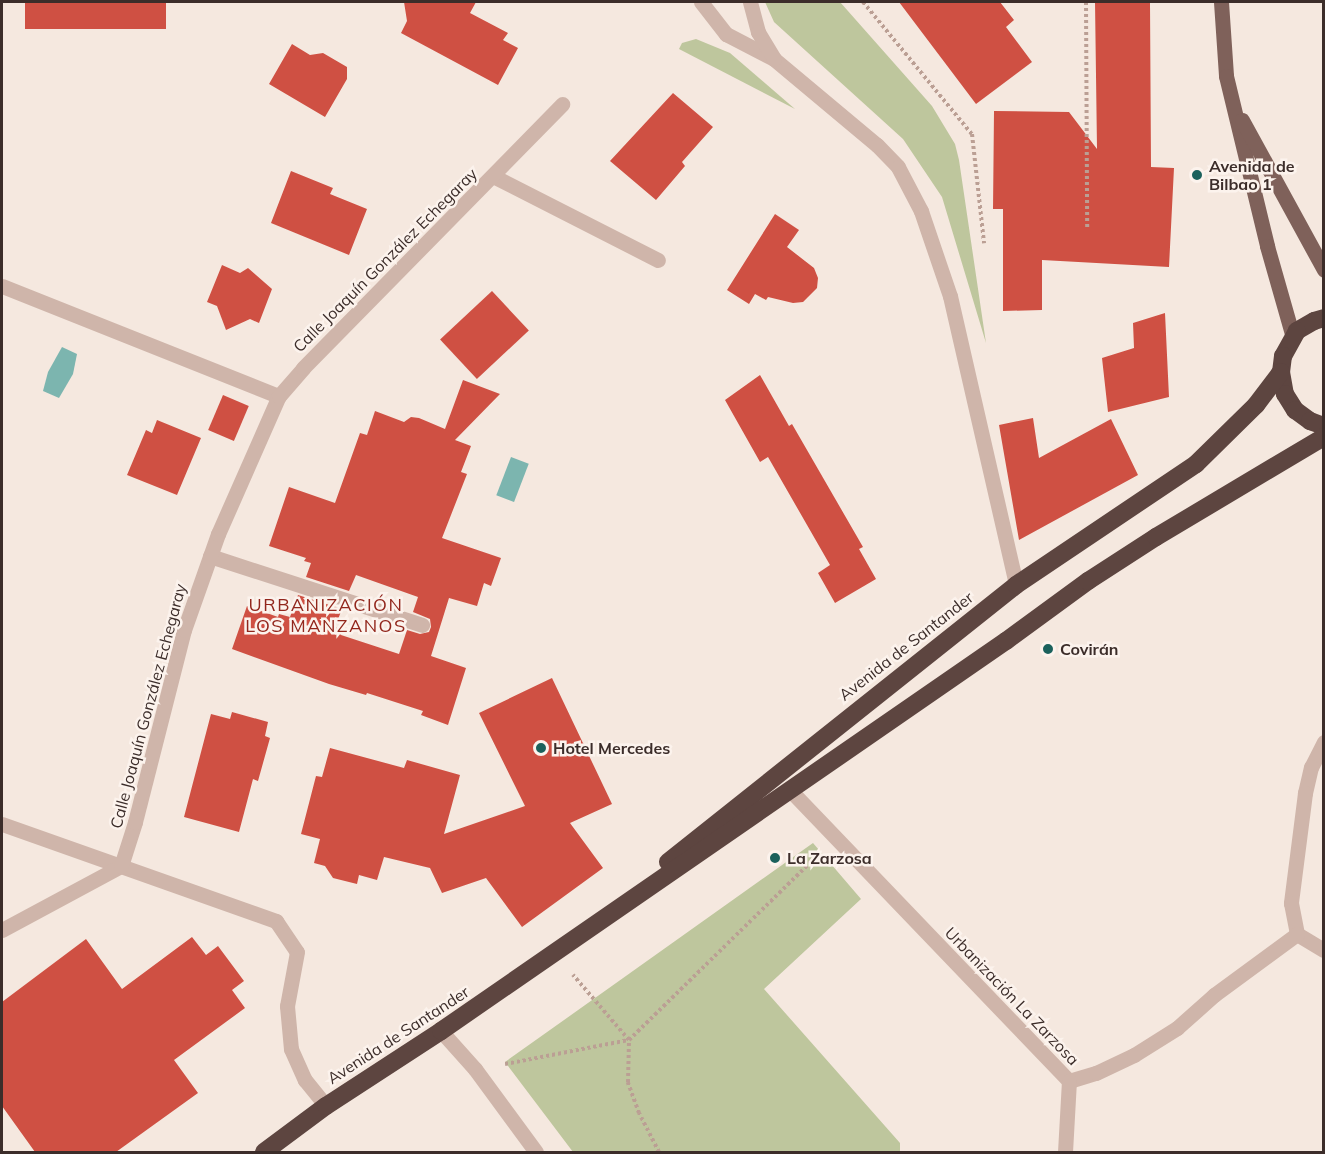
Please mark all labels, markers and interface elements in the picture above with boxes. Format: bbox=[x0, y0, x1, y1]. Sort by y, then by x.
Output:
place label: Avenida de Bilbao 1 bbox=[1209, 156, 1295, 194]
street label: Calle Joaquín González Echegaray bbox=[289, 164, 481, 356]
marker: Avenida de Bilbao 1 bbox=[1190, 168, 1204, 182]
street label: Calle Joaquín González Echegaray bbox=[106, 582, 190, 830]
street label: Avenida de Santander bbox=[835, 588, 977, 704]
district label: URBANIZACIÓN LOS MANZANOS bbox=[245, 595, 407, 638]
place label: Covirán bbox=[1060, 639, 1118, 659]
marker: Covirán bbox=[1041, 642, 1055, 656]
place label: Hotel Mercedes bbox=[553, 738, 670, 758]
marker: Hotel Mercedes bbox=[534, 741, 548, 755]
place label: La Zarzosa bbox=[787, 848, 872, 868]
marker: La Zarzosa bbox=[768, 851, 782, 865]
street label: Urbanización La Zarzosa bbox=[941, 923, 1083, 1069]
street label: Avenida de Santander bbox=[324, 982, 472, 1088]

